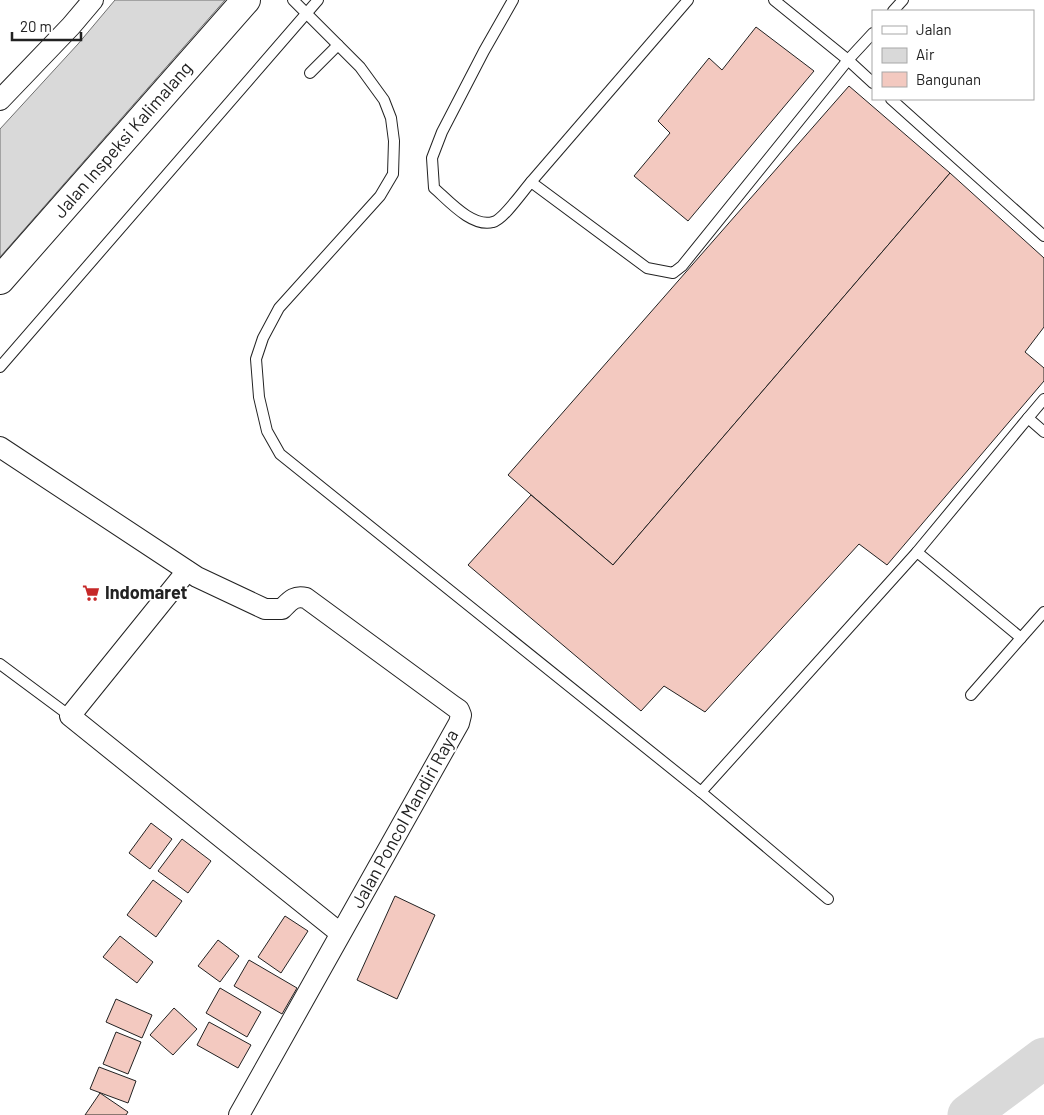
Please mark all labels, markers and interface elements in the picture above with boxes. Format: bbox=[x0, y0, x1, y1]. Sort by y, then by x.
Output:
scale bar bbox=[12, 10, 81, 42]
legend bbox=[872, 10, 1034, 100]
text: 20 m bbox=[20, 17, 52, 35]
text: Jalan bbox=[916, 20, 952, 38]
text: Air bbox=[916, 45, 935, 63]
street label: Jalan Inspeksi Kalimalang bbox=[48, 57, 196, 222]
text: Bangunan bbox=[916, 70, 981, 88]
place label: Indomaret bbox=[105, 581, 188, 603]
supermarket icon: Indomaret bbox=[81, 583, 101, 603]
street label: Jalan Poncol Mandiri Raya bbox=[346, 725, 462, 912]

